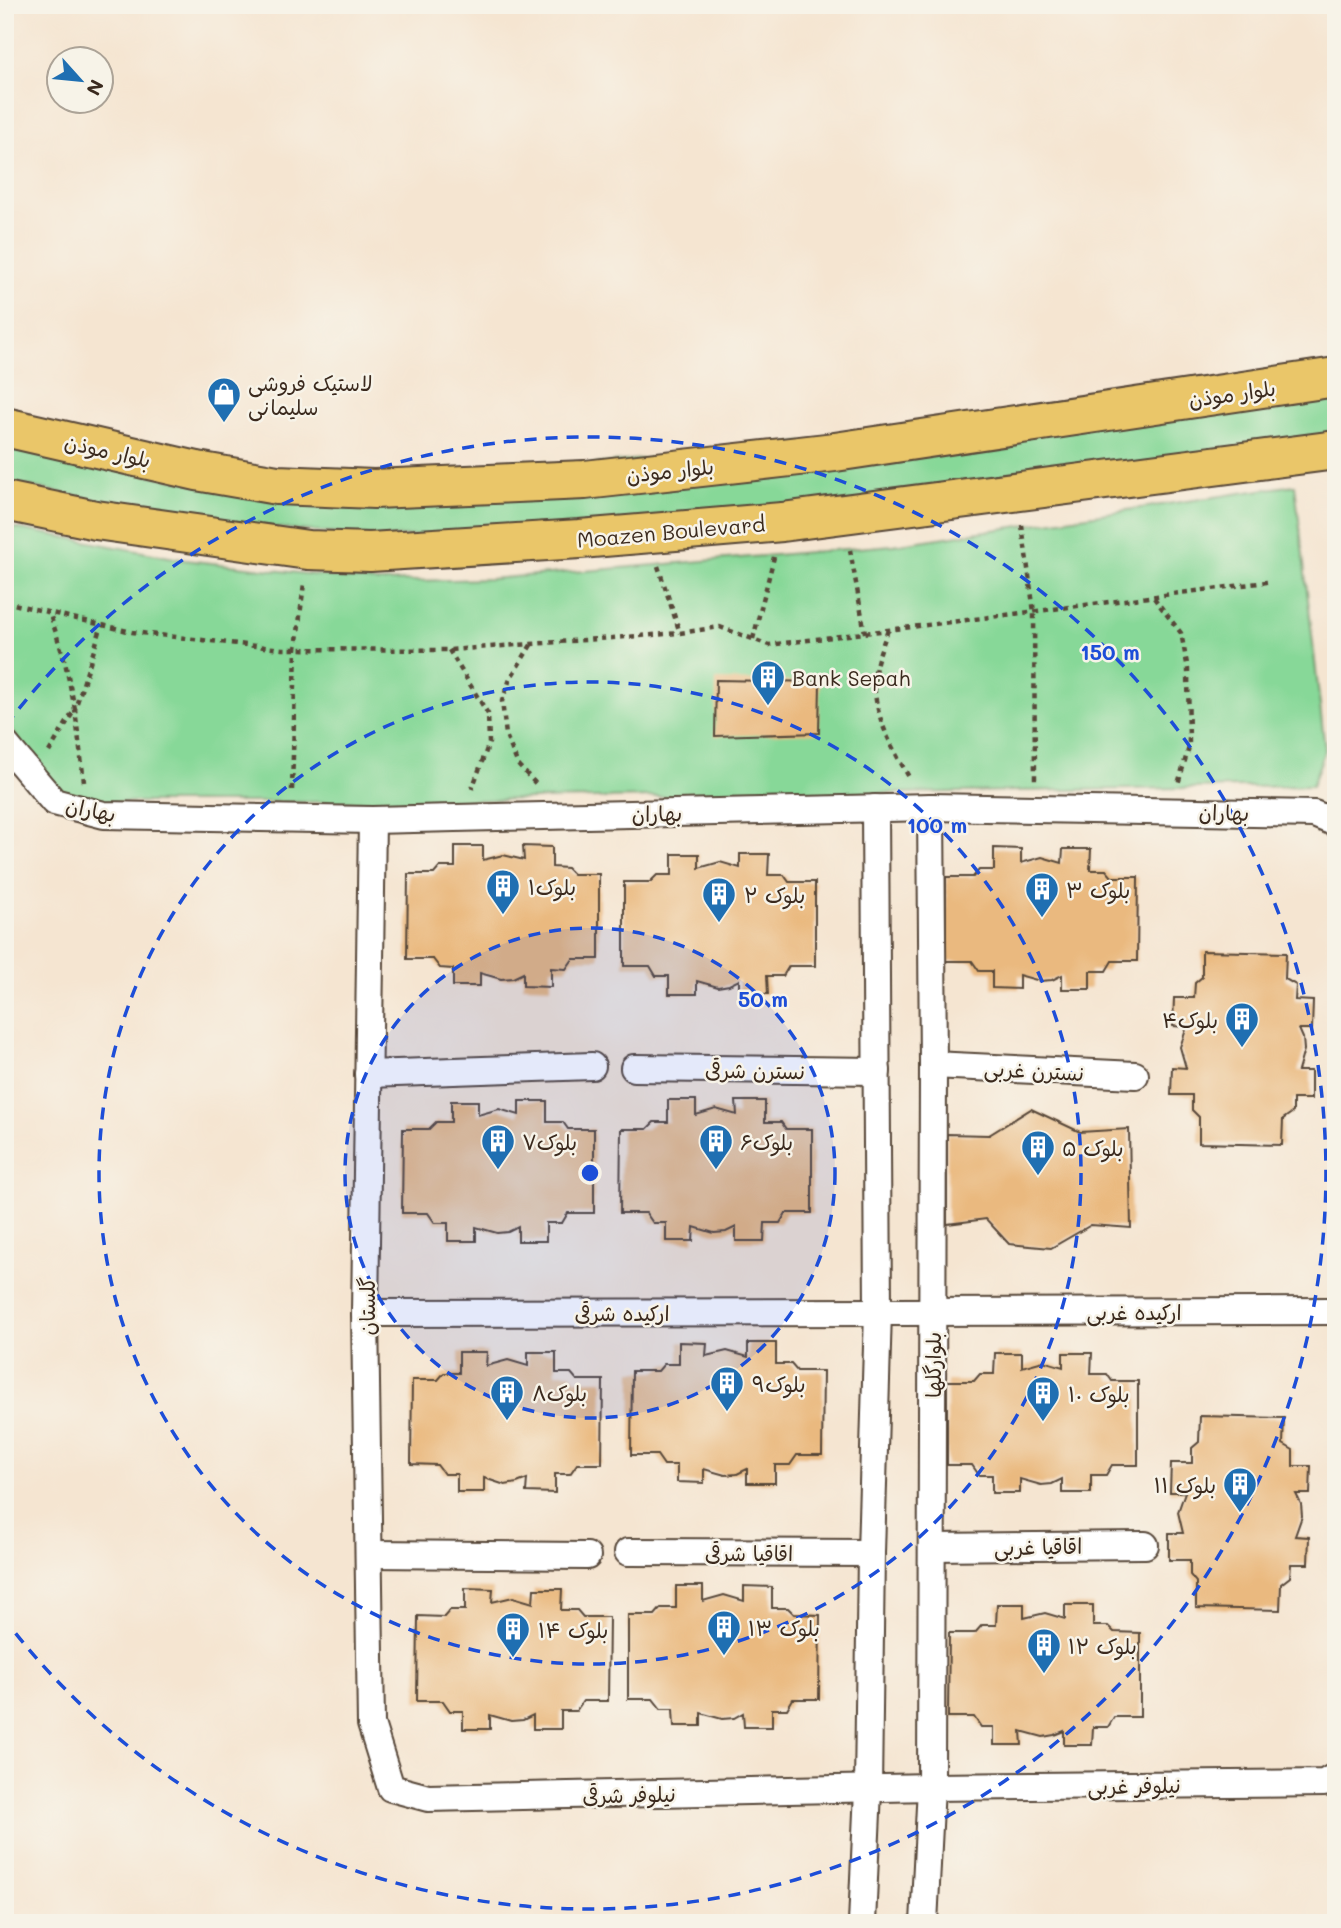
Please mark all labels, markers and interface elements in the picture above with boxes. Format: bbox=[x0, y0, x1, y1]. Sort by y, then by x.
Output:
north arrow bbox=[46, 46, 116, 116]
text: N bbox=[81, 76, 110, 100]
place label: لاستیک فروشی سلیمانی bbox=[248, 369, 373, 422]
street label: بلوار موذن bbox=[1187, 374, 1277, 413]
shop icon: لاستیک فروشی سلیمانی bbox=[205, 375, 243, 424]
street label: بلوار موذن bbox=[62, 427, 154, 474]
street label: بلوار موذن bbox=[625, 452, 715, 489]
street label: Moazen Boulevard bbox=[576, 509, 766, 553]
text: 150 m bbox=[1080, 638, 1140, 665]
building icon: Bank Sepah bbox=[749, 658, 787, 707]
place label: Bank Sepah bbox=[792, 664, 910, 691]
street label: بهاران bbox=[63, 791, 118, 828]
street label: بهاران bbox=[1198, 798, 1250, 827]
street label: بهاران bbox=[631, 799, 683, 828]
text: 100 m bbox=[907, 811, 967, 838]
building icon: بلوک۱ bbox=[484, 867, 522, 916]
building icon: بلوک ۳ bbox=[1023, 870, 1061, 919]
place label: بلوک۱ bbox=[528, 873, 576, 902]
building icon: بلوک ۲ bbox=[700, 875, 738, 924]
place label: بلوک ۳ bbox=[1066, 876, 1130, 905]
place label: بلوک ۲ bbox=[744, 881, 805, 910]
text: 50 m bbox=[738, 985, 788, 1012]
building icon: بلوک۴ bbox=[1223, 1000, 1261, 1049]
place label: بلوک۴ bbox=[1162, 1006, 1218, 1035]
street label: نسترن غربی bbox=[983, 1054, 1085, 1088]
street label: نسترن شرقی bbox=[705, 1056, 805, 1084]
building icon: بلوک۷ bbox=[479, 1122, 517, 1171]
building icon: بلوک۶ bbox=[697, 1122, 735, 1171]
place label: بلوک۷ bbox=[522, 1128, 577, 1157]
place label: بلوک۶ bbox=[740, 1128, 793, 1157]
building icon: بلوک ۵ bbox=[1019, 1128, 1057, 1177]
place label: بلوک ۵ bbox=[1062, 1134, 1124, 1163]
centre of rings bbox=[578, 1161, 602, 1185]
street label: گلستان bbox=[353, 1277, 380, 1335]
street label: ارکیده غربی bbox=[1086, 1298, 1182, 1327]
street label: ارکیده شرقی bbox=[574, 1299, 670, 1326]
street label: بلوارگلها bbox=[919, 1332, 947, 1398]
building icon: بلوک۹ bbox=[708, 1364, 746, 1413]
place label: بلوک۹ bbox=[752, 1370, 806, 1399]
building icon: بلوک۸ bbox=[488, 1373, 526, 1422]
building icon: بلوک ۱۰ bbox=[1024, 1374, 1062, 1423]
place label: بلوک۸ bbox=[532, 1379, 587, 1408]
place label: بلوک ۱۰ bbox=[1068, 1380, 1130, 1409]
building icon: بلوک ۱۱ bbox=[1221, 1465, 1259, 1514]
place label: بلوک ۱۱ bbox=[1154, 1471, 1216, 1500]
street label: اقاقیا غربی bbox=[994, 1532, 1082, 1562]
street label: اقاقیا شرقی bbox=[705, 1539, 793, 1566]
building icon: بلوک ۱۳ bbox=[705, 1608, 743, 1657]
building icon: بلوک ۱۴ bbox=[494, 1610, 532, 1659]
place label: بلوک ۱۳ bbox=[748, 1614, 820, 1643]
place label: بلوک ۱۴ bbox=[538, 1616, 608, 1645]
building icon: بلوک ۱۲ bbox=[1025, 1626, 1063, 1675]
place label: بلوک ۱۲ bbox=[1068, 1632, 1137, 1661]
street label: نیلوفر غربی bbox=[1087, 1771, 1181, 1801]
street label: نیلوفر شرقی bbox=[582, 1780, 676, 1810]

